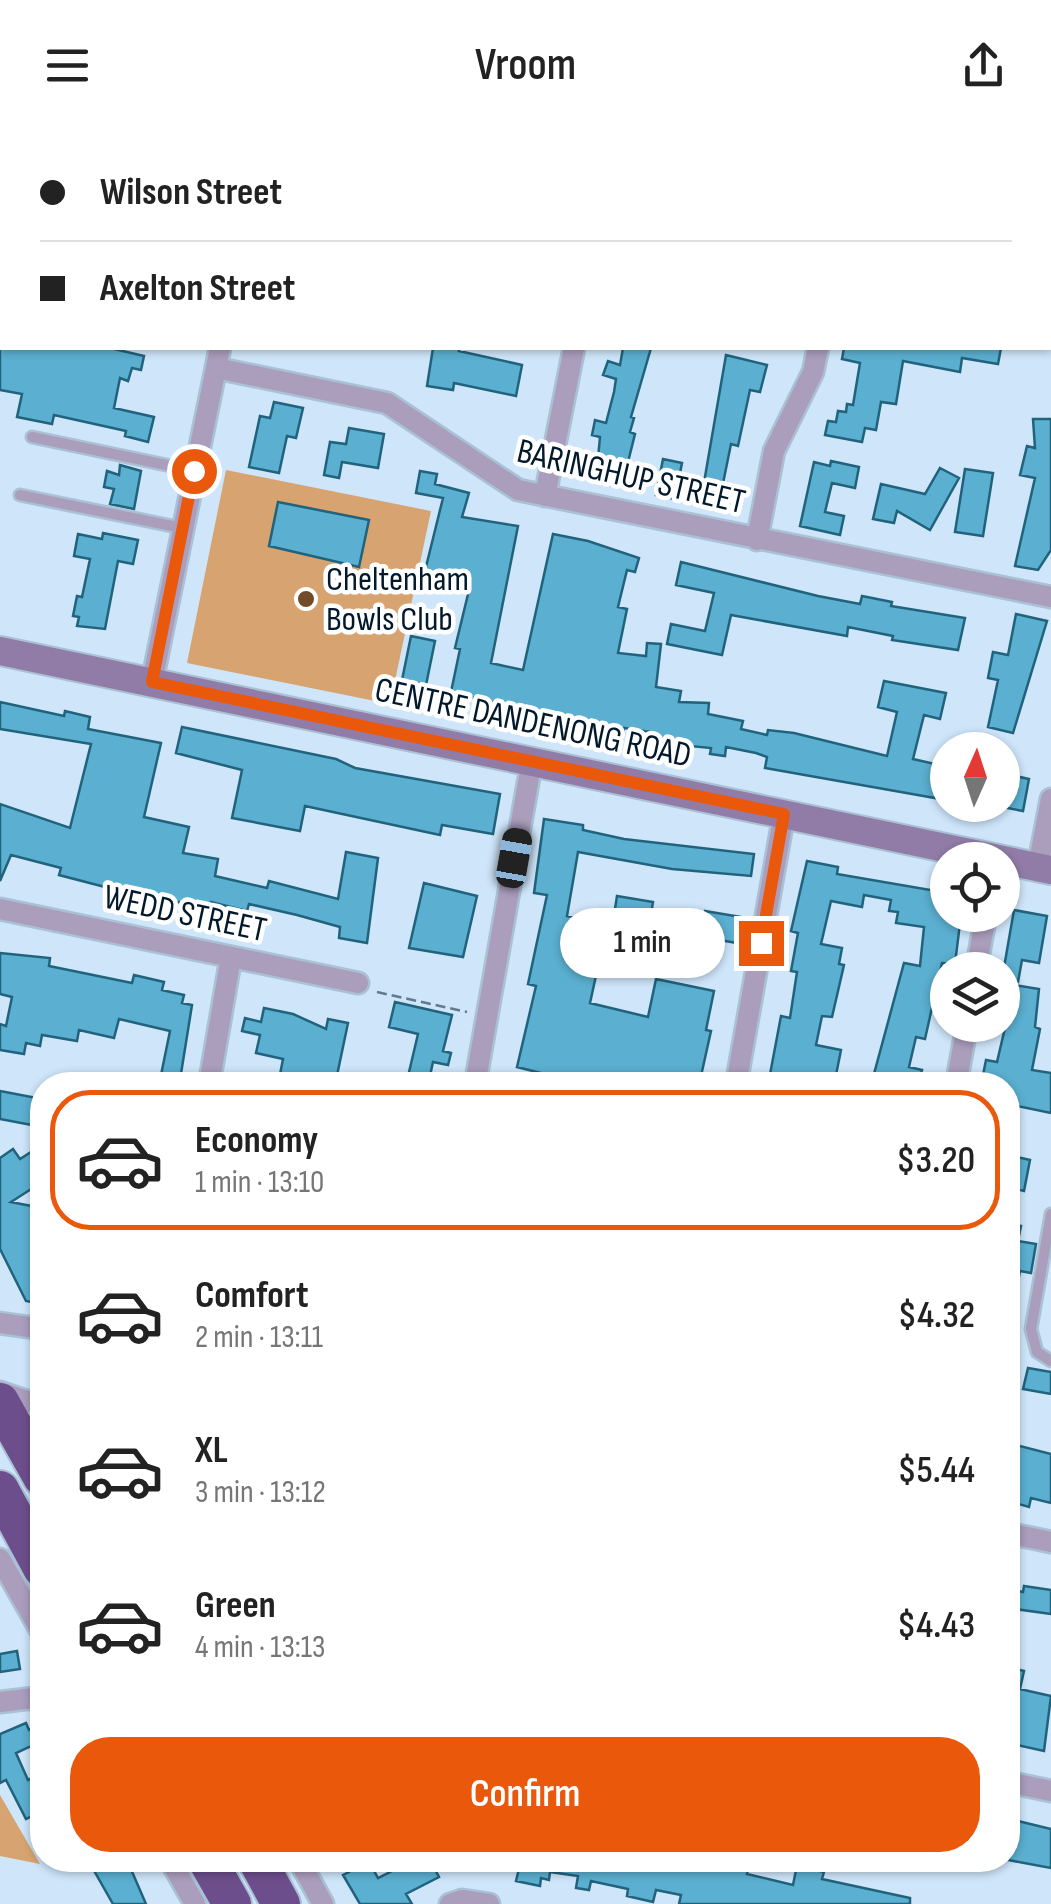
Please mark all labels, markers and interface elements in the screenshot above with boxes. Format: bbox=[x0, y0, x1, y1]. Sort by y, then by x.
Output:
icon: menu bbox=[40, 38, 95, 93]
text: Vroom bbox=[475, 38, 576, 93]
icon: share bbox=[956, 38, 1011, 93]
text: Wilson Street bbox=[100, 170, 282, 215]
text: Axelton Street bbox=[100, 266, 295, 311]
street label: BARINGHUP STREET bbox=[513, 430, 749, 524]
route start bbox=[172, 449, 217, 494]
place label: Cheltenham Bowls Club bbox=[326, 558, 469, 641]
marker: Cheltenham Bowls Club bbox=[295, 588, 317, 610]
street label: CENTRE DANDENONG ROAD bbox=[371, 668, 695, 778]
north arrow bbox=[930, 732, 1020, 822]
map controls bbox=[930, 732, 1020, 1042]
car bbox=[494, 826, 534, 890]
button: locate bbox=[930, 842, 1020, 932]
street label: WEDD STREET bbox=[100, 876, 270, 952]
callout: 1 min bbox=[561, 908, 726, 978]
route end bbox=[739, 921, 784, 966]
text: 1 min bbox=[613, 923, 672, 962]
button: layers bbox=[930, 952, 1020, 1042]
icon: car bbox=[75, 1115, 165, 1205]
text: Economy bbox=[195, 1118, 318, 1163]
text: $3.20 bbox=[896, 1138, 975, 1183]
text: 1 min · 13:10 bbox=[195, 1163, 324, 1202]
icon: car bbox=[75, 1270, 165, 1360]
text: Comfort bbox=[195, 1273, 309, 1318]
text: $4.32 bbox=[898, 1293, 975, 1338]
text: 2 min · 13:11 bbox=[195, 1318, 323, 1357]
icon: car bbox=[75, 1425, 165, 1515]
text: XL bbox=[195, 1428, 228, 1473]
text: $5.44 bbox=[898, 1448, 975, 1493]
text: 3 min · 13:12 bbox=[195, 1473, 326, 1512]
icon: car bbox=[75, 1580, 165, 1670]
text: Green bbox=[195, 1583, 276, 1628]
text: $4.43 bbox=[897, 1603, 975, 1648]
text: 4 min · 13:13 bbox=[195, 1628, 325, 1667]
button: Confirm bbox=[70, 1737, 980, 1852]

